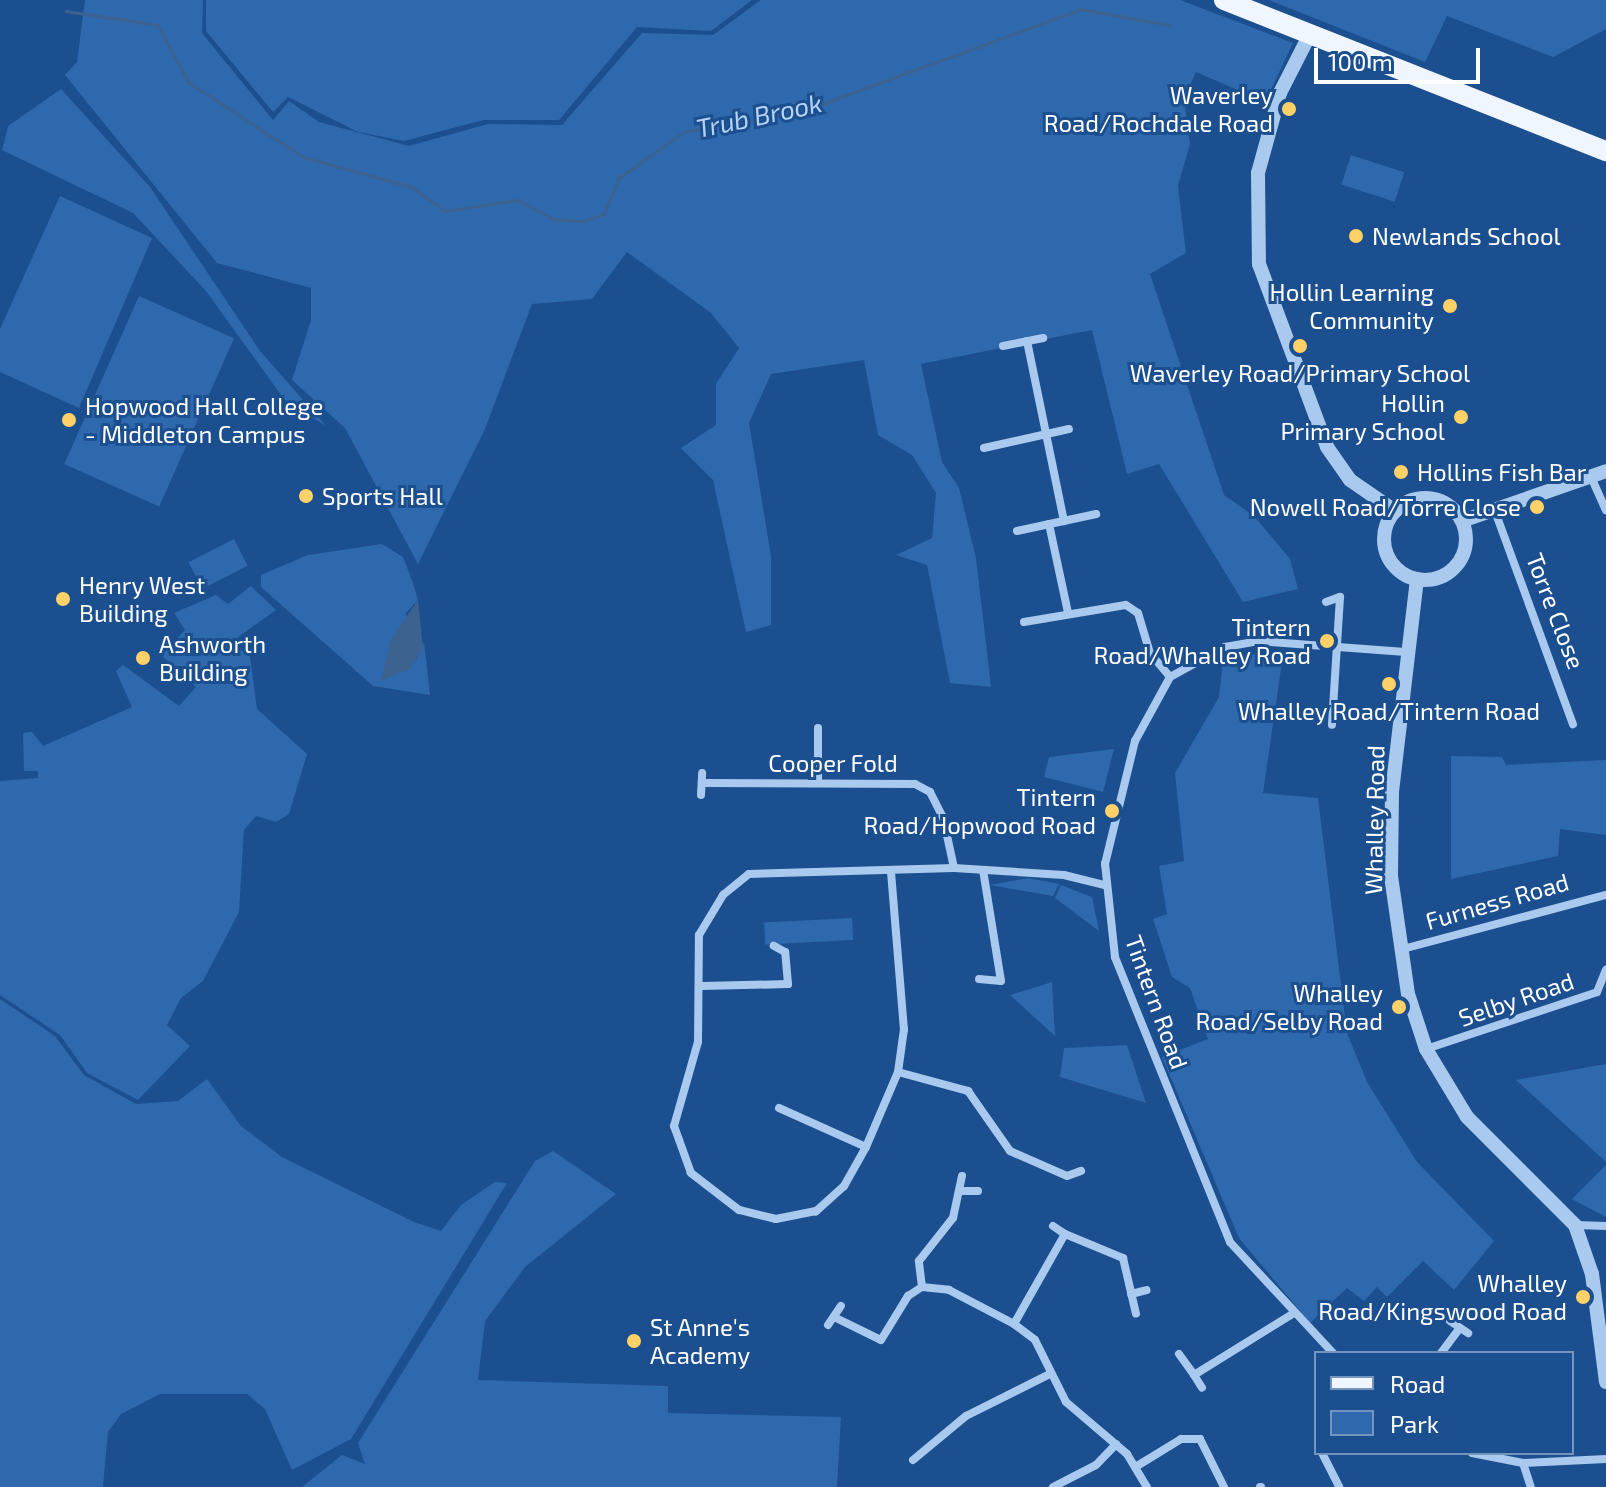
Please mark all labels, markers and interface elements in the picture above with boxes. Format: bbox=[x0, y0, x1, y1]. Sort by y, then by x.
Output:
scale bar bbox=[1318, 32, 1484, 82]
text: 100 m bbox=[1328, 47, 1393, 76]
place label: Waverley Road/Rochdale Road bbox=[1044, 81, 1273, 137]
water label: Trub Brook bbox=[693, 86, 825, 144]
marker: Waverley Road/Rochdale Road bbox=[1280, 100, 1298, 118]
place label: Newlands School bbox=[1372, 222, 1561, 250]
marker: Newlands School bbox=[1347, 227, 1365, 245]
place label: Hollin Learning Community bbox=[1270, 278, 1434, 334]
marker: Hollin Learning Community bbox=[1441, 297, 1459, 315]
marker: Waverley Road/Primary School bbox=[1291, 337, 1309, 355]
place label: Waverley Road/Primary School bbox=[1129, 359, 1471, 387]
place label: Hollin Primary School bbox=[1280, 389, 1445, 445]
place label: Hopwood Hall College - Middleton Campus bbox=[85, 392, 324, 448]
marker: Hollin Primary School bbox=[1452, 408, 1470, 426]
marker: Hopwood Hall College - Middleton Campus bbox=[60, 411, 78, 429]
place label: Hollins Fish Bar bbox=[1417, 458, 1586, 486]
marker: Hollins Fish Bar bbox=[1392, 463, 1410, 481]
place label: Sports Hall bbox=[322, 482, 443, 510]
marker: Sports Hall bbox=[297, 487, 315, 505]
place label: Nowell Road/Torre Close bbox=[1249, 493, 1521, 521]
marker: Nowell Road/Torre Close bbox=[1528, 498, 1546, 516]
street label: Torre Close bbox=[1521, 549, 1591, 673]
place label: Henry West Building bbox=[79, 571, 206, 627]
marker: Henry West Building bbox=[54, 590, 72, 608]
place label: Tintern Road/Whalley Road bbox=[1093, 613, 1311, 669]
place label: Ashworth Building bbox=[159, 630, 266, 686]
marker: Tintern Road/Whalley Road bbox=[1318, 632, 1336, 650]
marker: Ashworth Building bbox=[134, 649, 152, 667]
marker: Whalley Road/Tintern Road bbox=[1380, 675, 1398, 693]
place label: Whalley Road/Tintern Road bbox=[1238, 697, 1540, 725]
street label: Whalley Road bbox=[1358, 745, 1390, 895]
street label: Cooper Fold bbox=[768, 749, 898, 777]
place label: Tintern Road/Hopwood Road bbox=[863, 783, 1096, 839]
marker: Tintern Road/Hopwood Road bbox=[1103, 802, 1121, 820]
street label: Furness Road bbox=[1422, 867, 1572, 935]
street label: Tintern Road bbox=[1120, 931, 1194, 1073]
street label: Selby Road bbox=[1454, 966, 1578, 1032]
place label: Whalley Road/Selby Road bbox=[1195, 979, 1383, 1035]
marker: Whalley Road/Selby Road bbox=[1390, 998, 1408, 1016]
place label: Whalley Road/Kingswood Road bbox=[1318, 1269, 1567, 1325]
marker: Whalley Road/Kingswood Road bbox=[1574, 1288, 1592, 1306]
place label: St Anne's Academy bbox=[650, 1313, 751, 1369]
marker: St Anne's Academy bbox=[625, 1332, 643, 1350]
legend bbox=[1314, 1351, 1574, 1455]
text: Road bbox=[1390, 1369, 1445, 1398]
text: Park bbox=[1390, 1409, 1439, 1438]

